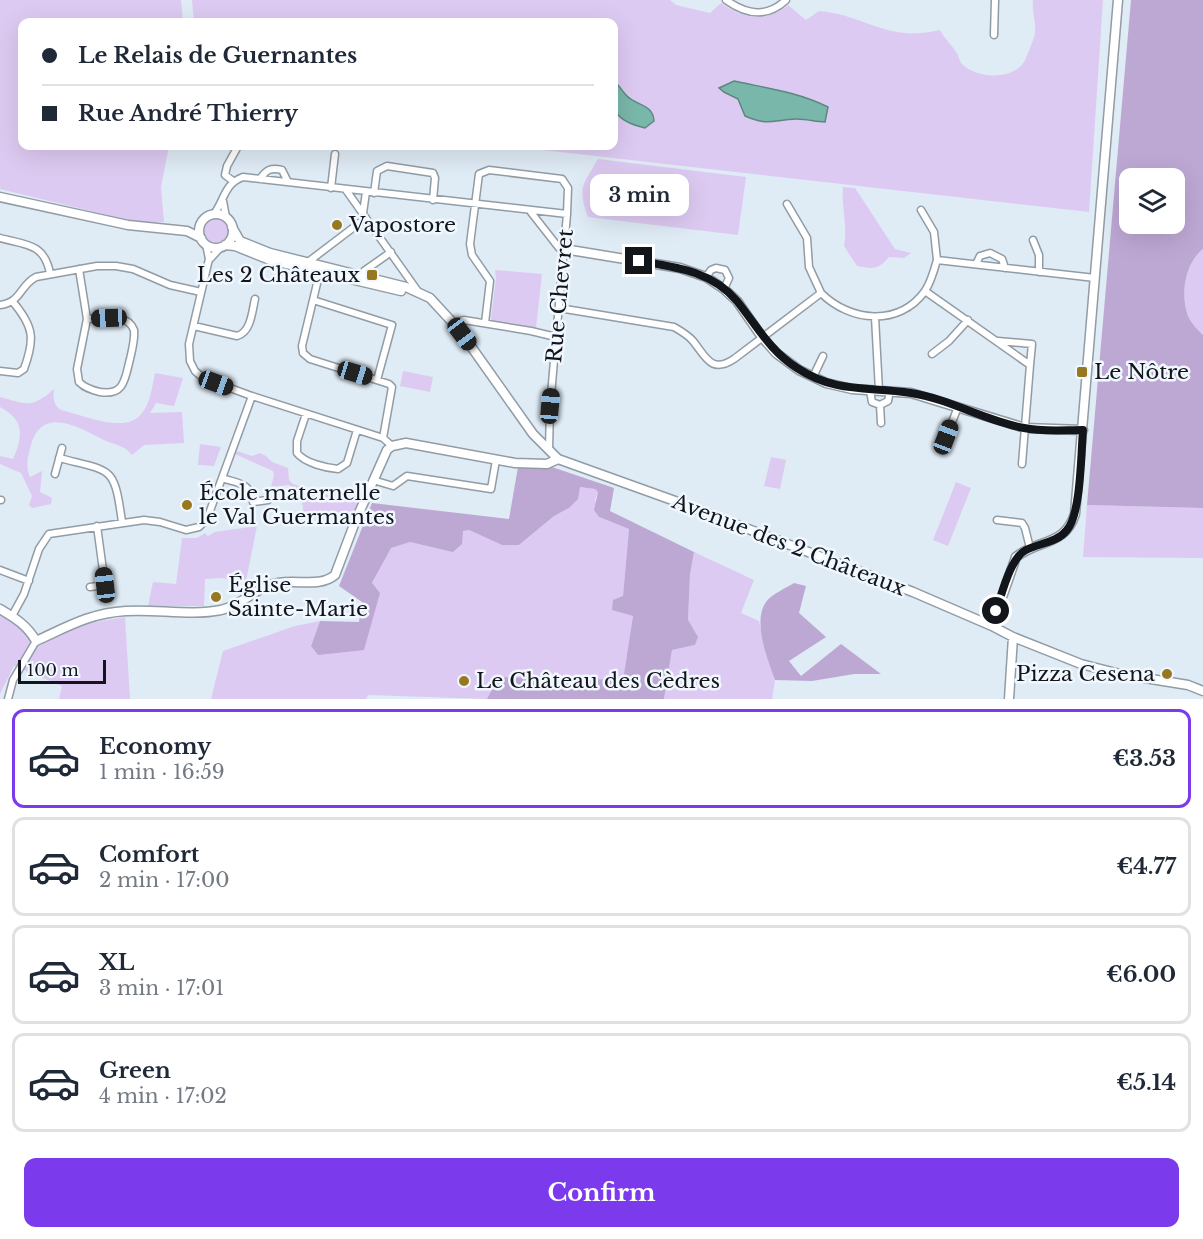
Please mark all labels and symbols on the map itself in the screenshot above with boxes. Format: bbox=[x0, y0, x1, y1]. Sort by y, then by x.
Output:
callout: 3 min bbox=[590, 174, 688, 216]
place label: Vapostore bbox=[348, 212, 456, 238]
marker: Vapostore bbox=[330, 218, 344, 232]
street label: Rue Chevret bbox=[541, 228, 579, 364]
route end bbox=[625, 247, 652, 274]
place label: Les 2 Châteaux bbox=[197, 262, 360, 288]
marker: Les 2 Châteaux bbox=[365, 268, 379, 282]
car bbox=[91, 308, 127, 328]
car bbox=[444, 314, 480, 354]
car bbox=[335, 359, 375, 387]
place label: Le Nôtre bbox=[1094, 359, 1189, 385]
marker: Le Nôtre bbox=[1075, 365, 1089, 379]
car bbox=[196, 368, 236, 398]
car bbox=[539, 387, 561, 425]
car bbox=[931, 417, 961, 457]
place label: École maternelle le Val Guermantes bbox=[199, 480, 395, 530]
street label: Avenue des 2 Châteaux bbox=[668, 488, 910, 602]
marker: École maternelle le Val Guermantes bbox=[180, 498, 194, 512]
car bbox=[94, 566, 116, 604]
place label: Église Sainte-Marie bbox=[228, 572, 368, 622]
marker: Église Sainte-Marie bbox=[209, 590, 223, 604]
route start bbox=[982, 597, 1009, 624]
scale bar bbox=[18, 657, 106, 684]
place label: Pizza Cesena bbox=[1016, 661, 1155, 687]
marker: Pizza Cesena bbox=[1160, 667, 1174, 681]
place label: Le Château des Cèdres bbox=[476, 668, 720, 694]
marker: Le Château des Cèdres bbox=[457, 674, 471, 688]

